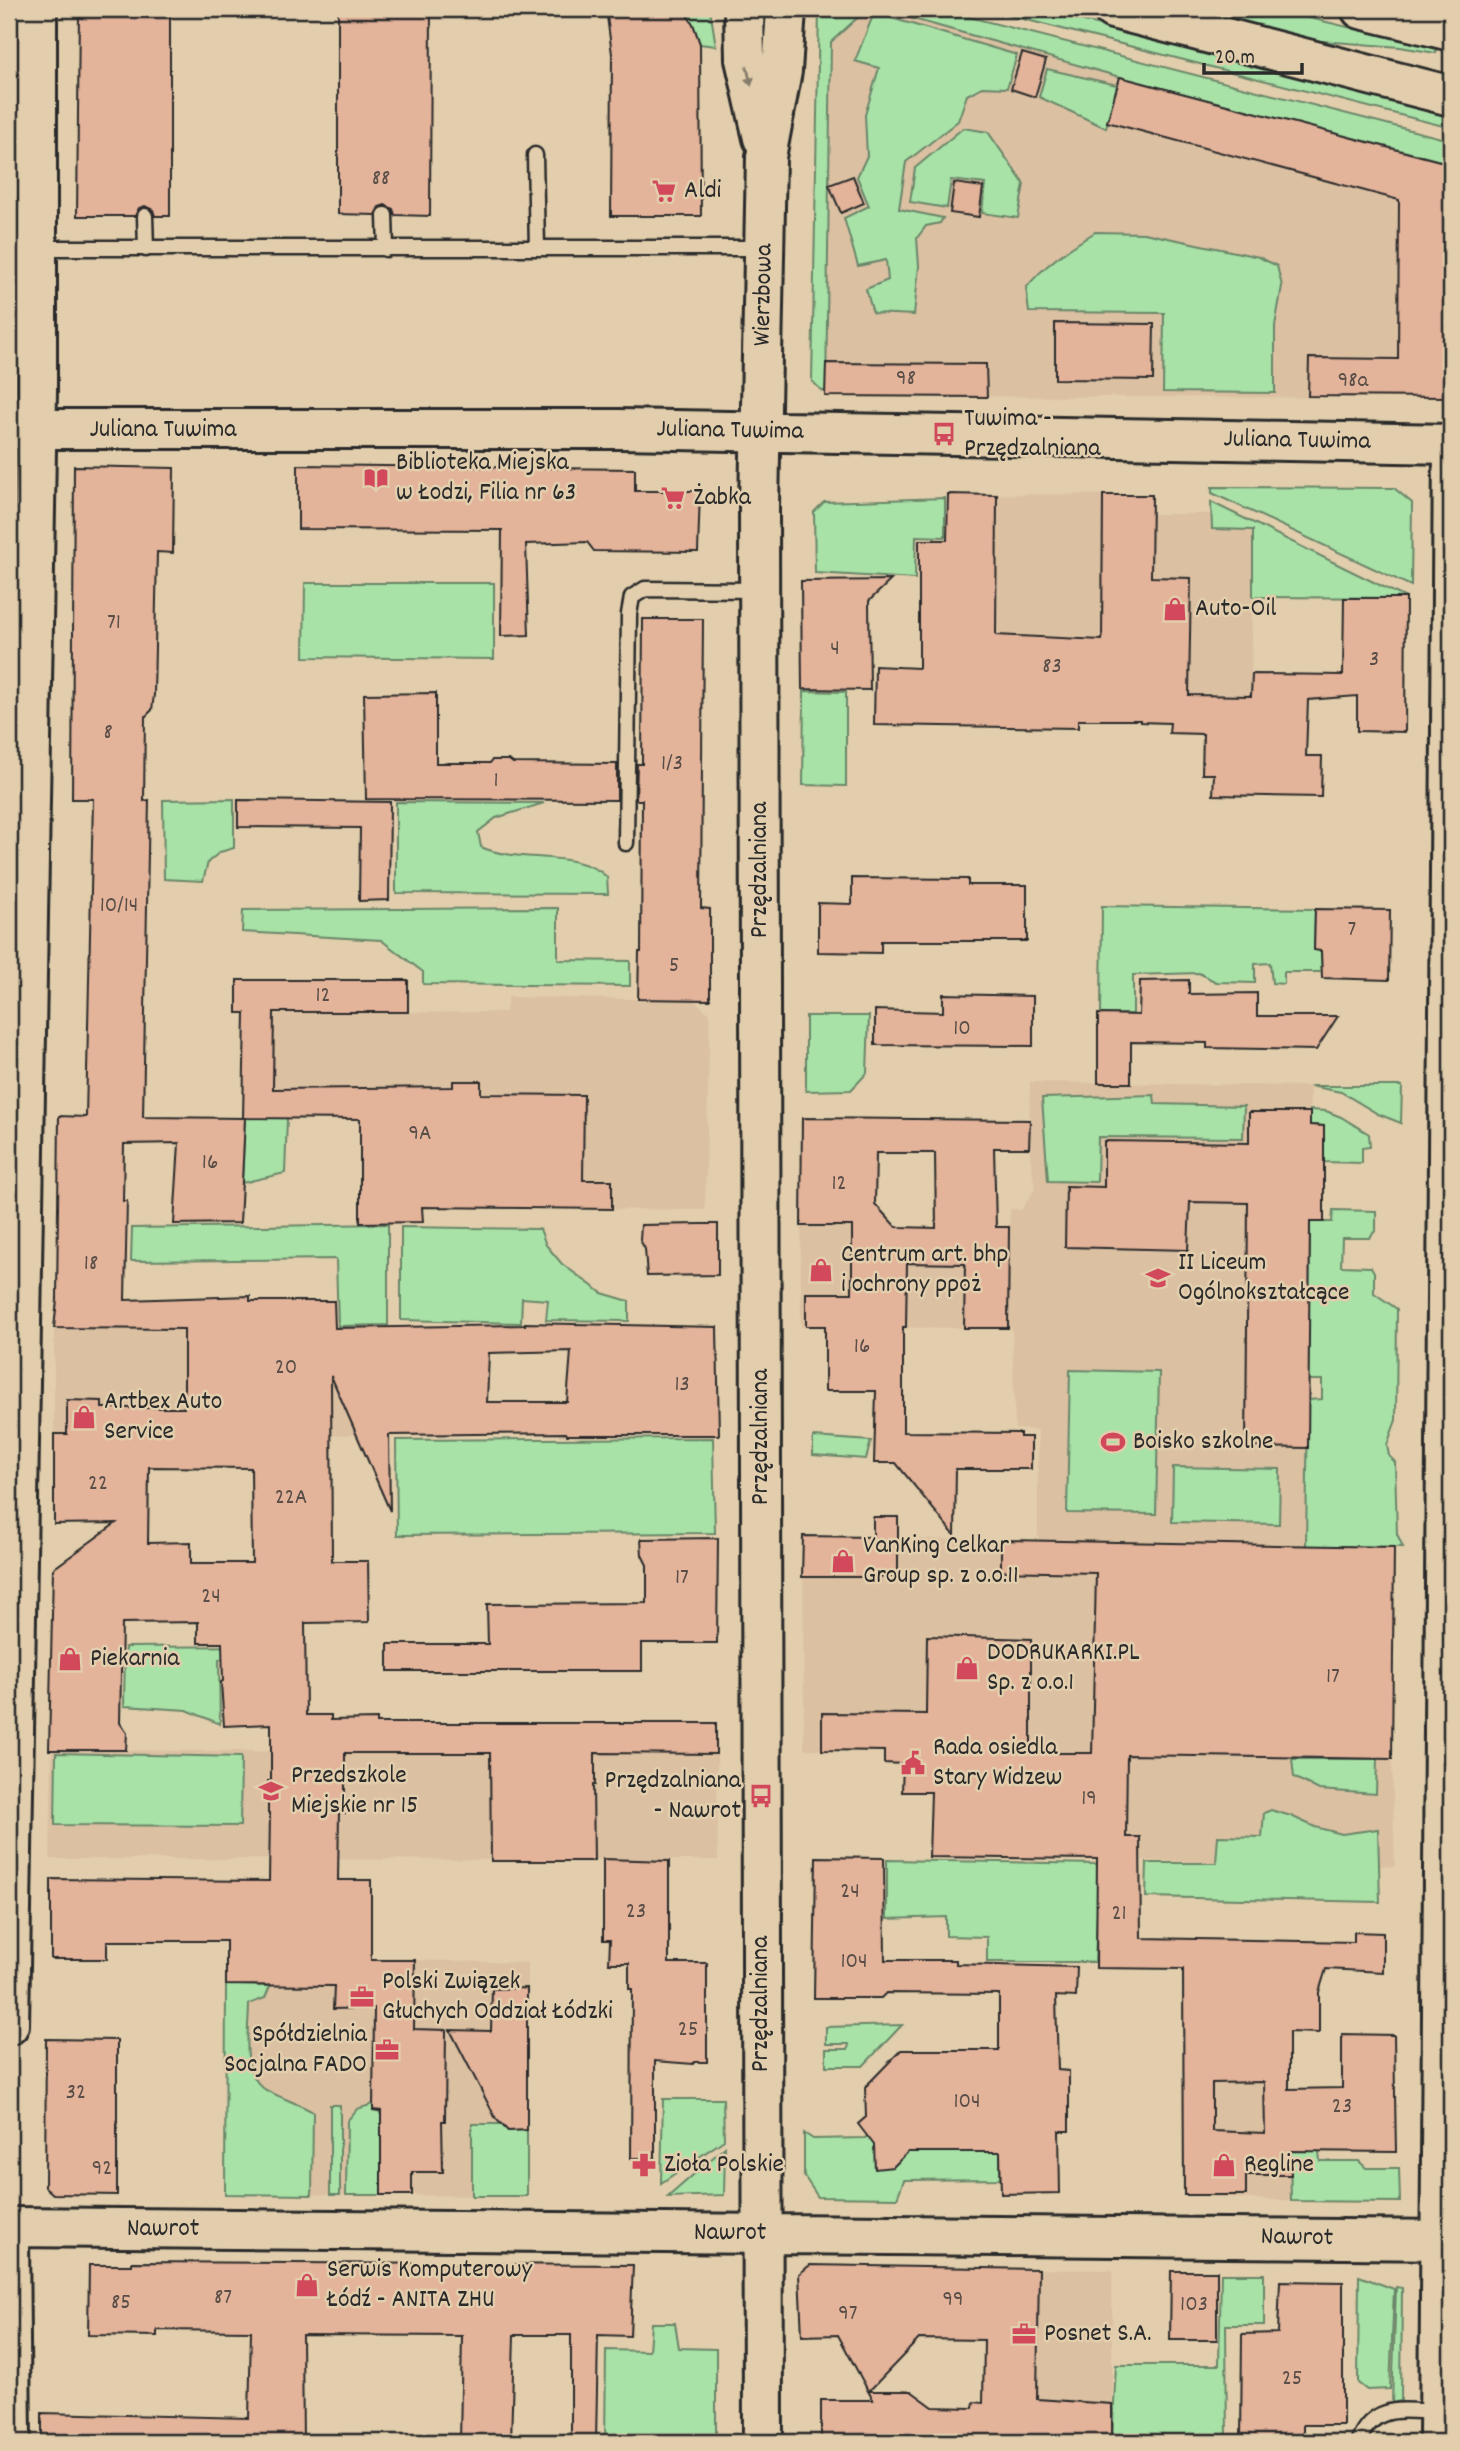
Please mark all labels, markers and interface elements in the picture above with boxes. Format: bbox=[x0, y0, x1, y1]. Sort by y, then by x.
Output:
scale bar bbox=[1204, 32, 1302, 76]
text: 20 m bbox=[1215, 44, 1255, 74]
one-way arrow bbox=[744, 66, 755, 88]
house number: 88 bbox=[372, 163, 390, 196]
place label: Aldi bbox=[684, 173, 722, 210]
supermarket icon: Aldi bbox=[650, 177, 678, 205]
street label: Wierzbowa bbox=[745, 243, 783, 347]
house number: 98 bbox=[896, 363, 916, 396]
house number: 98a bbox=[1338, 365, 1369, 398]
place label: Tuwima - Przędzalniana bbox=[964, 401, 1101, 468]
street label: Juliana Tuwima bbox=[656, 411, 805, 451]
street label: Juliana Tuwima bbox=[89, 412, 237, 449]
bus stop icon: Tuwima - Przędzalniana bbox=[930, 420, 958, 448]
street label: Juliana Tuwima bbox=[1223, 421, 1372, 461]
place label: Biblioteka Miejska w Łodzi, Filia nr 63 bbox=[396, 445, 576, 512]
library icon: Biblioteka Miejska w Łodzi, Filia nr 63 bbox=[362, 464, 390, 492]
place label: Żabka bbox=[693, 480, 752, 517]
supermarket icon: Żabka bbox=[659, 484, 687, 512]
place label: Auto-Oil bbox=[1195, 591, 1276, 628]
shop icon: Auto-Oil bbox=[1161, 595, 1189, 623]
house number: 71 bbox=[107, 607, 121, 640]
house number: 4 bbox=[830, 633, 840, 666]
house number: 3 bbox=[1369, 644, 1379, 677]
house number: 83 bbox=[1042, 651, 1062, 684]
house number: 8 bbox=[103, 717, 113, 750]
house number: 1/3 bbox=[661, 748, 683, 781]
house number: 1 bbox=[493, 765, 499, 798]
street label: Przędzalniana bbox=[742, 801, 779, 938]
house number: 10/14 bbox=[100, 890, 138, 923]
house number: 7 bbox=[1348, 914, 1356, 947]
house number: 5 bbox=[669, 950, 679, 983]
house number: 12 bbox=[315, 980, 331, 1013]
house number: 10 bbox=[953, 1013, 971, 1046]
house number: 9A bbox=[408, 1118, 432, 1151]
house number: 16 bbox=[202, 1147, 218, 1180]
house number: 12 bbox=[831, 1168, 847, 1201]
place label: Centrum art. bhp i ochrony ppoż bbox=[841, 1237, 1008, 1304]
place label: II Liceum Ogólnokształcące bbox=[1178, 1245, 1349, 1312]
house number: 18 bbox=[84, 1248, 98, 1281]
shop icon: Centrum art. bhp i ochrony ppoż bbox=[807, 1256, 835, 1284]
school or university icon: II Liceum Ogólnokształcące bbox=[1144, 1264, 1172, 1292]
house number: 16 bbox=[854, 1331, 870, 1364]
house number: 20 bbox=[275, 1352, 297, 1385]
street label: Przędzalniana bbox=[743, 1368, 780, 1505]
house number: 13 bbox=[674, 1369, 690, 1402]
place label: Artbex Auto Service bbox=[104, 1384, 222, 1451]
shop icon: Artbex Auto Service bbox=[70, 1403, 98, 1431]
place label: Boisko szkolne bbox=[1133, 1424, 1273, 1461]
sports icon: Boisko szkolne bbox=[1099, 1428, 1127, 1456]
house number: 22 bbox=[88, 1468, 108, 1501]
house number: 22A bbox=[275, 1482, 307, 1515]
place label: VanKing Celkar Group sp. z o.o.11 bbox=[863, 1528, 1019, 1595]
shop icon: VanKing Celkar Group sp. z o.o.11 bbox=[829, 1547, 857, 1575]
house number: 17 bbox=[675, 1562, 689, 1595]
house number: 24 bbox=[201, 1581, 221, 1614]
place label: DODRUKARKI.PL Sp. z o.o.1 bbox=[987, 1635, 1140, 1702]
place label: Piekarnia bbox=[90, 1641, 180, 1678]
shop icon: Piekarnia bbox=[56, 1645, 84, 1673]
shop icon: DODRUKARKI.PL Sp. z o.o.1 bbox=[953, 1654, 981, 1682]
house number: 17 bbox=[1326, 1661, 1340, 1694]
place label: Rada osiedla Stary Widzew bbox=[933, 1730, 1062, 1797]
public building icon: Rada osiedla Stary Widzew bbox=[899, 1749, 927, 1777]
place label: Przedszkole Miejskie nr 15 bbox=[291, 1758, 418, 1825]
place label: Przędzalniana - Nawrot bbox=[605, 1763, 742, 1830]
school or university icon: Przedszkole Miejskie nr 15 bbox=[257, 1777, 285, 1805]
bus stop icon: Przędzalniana - Nawrot bbox=[747, 1782, 775, 1810]
house number: 19 bbox=[1081, 1783, 1097, 1816]
house number: 24 bbox=[840, 1876, 860, 1909]
house number: 23 bbox=[626, 1896, 646, 1929]
house number: 21 bbox=[1111, 1898, 1127, 1931]
street label: Przędzalniana bbox=[743, 1935, 780, 2072]
house number: 104 bbox=[840, 1946, 868, 1979]
place label: Polski Związek Głuchych Oddział Łódzki bbox=[382, 1964, 613, 2031]
office icon: Polski Związek Głuchych Oddział Łódzki bbox=[348, 1983, 376, 2011]
house number: 25 bbox=[678, 2014, 698, 2047]
place label: Spółdzielnia Socjalna FADO bbox=[224, 2017, 368, 2084]
office icon: Spółdzielnia Socjalna FADO bbox=[373, 2036, 401, 2064]
house number: 32 bbox=[66, 2077, 86, 2110]
house number: 104 bbox=[953, 2086, 981, 2119]
house number: 23 bbox=[1332, 2091, 1352, 2124]
place label: Zioła Polskie bbox=[664, 2147, 784, 2184]
place label: Regline bbox=[1244, 2147, 1314, 2184]
pharmacy icon: Zioła Polskie bbox=[630, 2151, 658, 2179]
shop icon: Regline bbox=[1210, 2151, 1238, 2179]
house number: 92 bbox=[92, 2153, 112, 2186]
street label: Nawrot bbox=[127, 2211, 200, 2248]
street label: Nawrot bbox=[694, 2215, 767, 2252]
street label: Nawrot bbox=[1260, 2219, 1334, 2257]
place label: Serwis Komputerowy Łódź - ANITA ZHU bbox=[326, 2252, 533, 2319]
shop icon: Serwis Komputerowy Łódź - ANITA ZHU bbox=[293, 2271, 321, 2299]
house number: 87 bbox=[214, 2282, 232, 2315]
house number: 99 bbox=[942, 2284, 964, 2317]
house number: 85 bbox=[111, 2287, 131, 2320]
house number: 103 bbox=[1180, 2289, 1208, 2322]
house number: 97 bbox=[838, 2298, 858, 2331]
place label: Posnet S.A. bbox=[1044, 2316, 1152, 2353]
office icon: Posnet S.A. bbox=[1010, 2320, 1038, 2348]
house number: 25 bbox=[1282, 2363, 1302, 2396]

